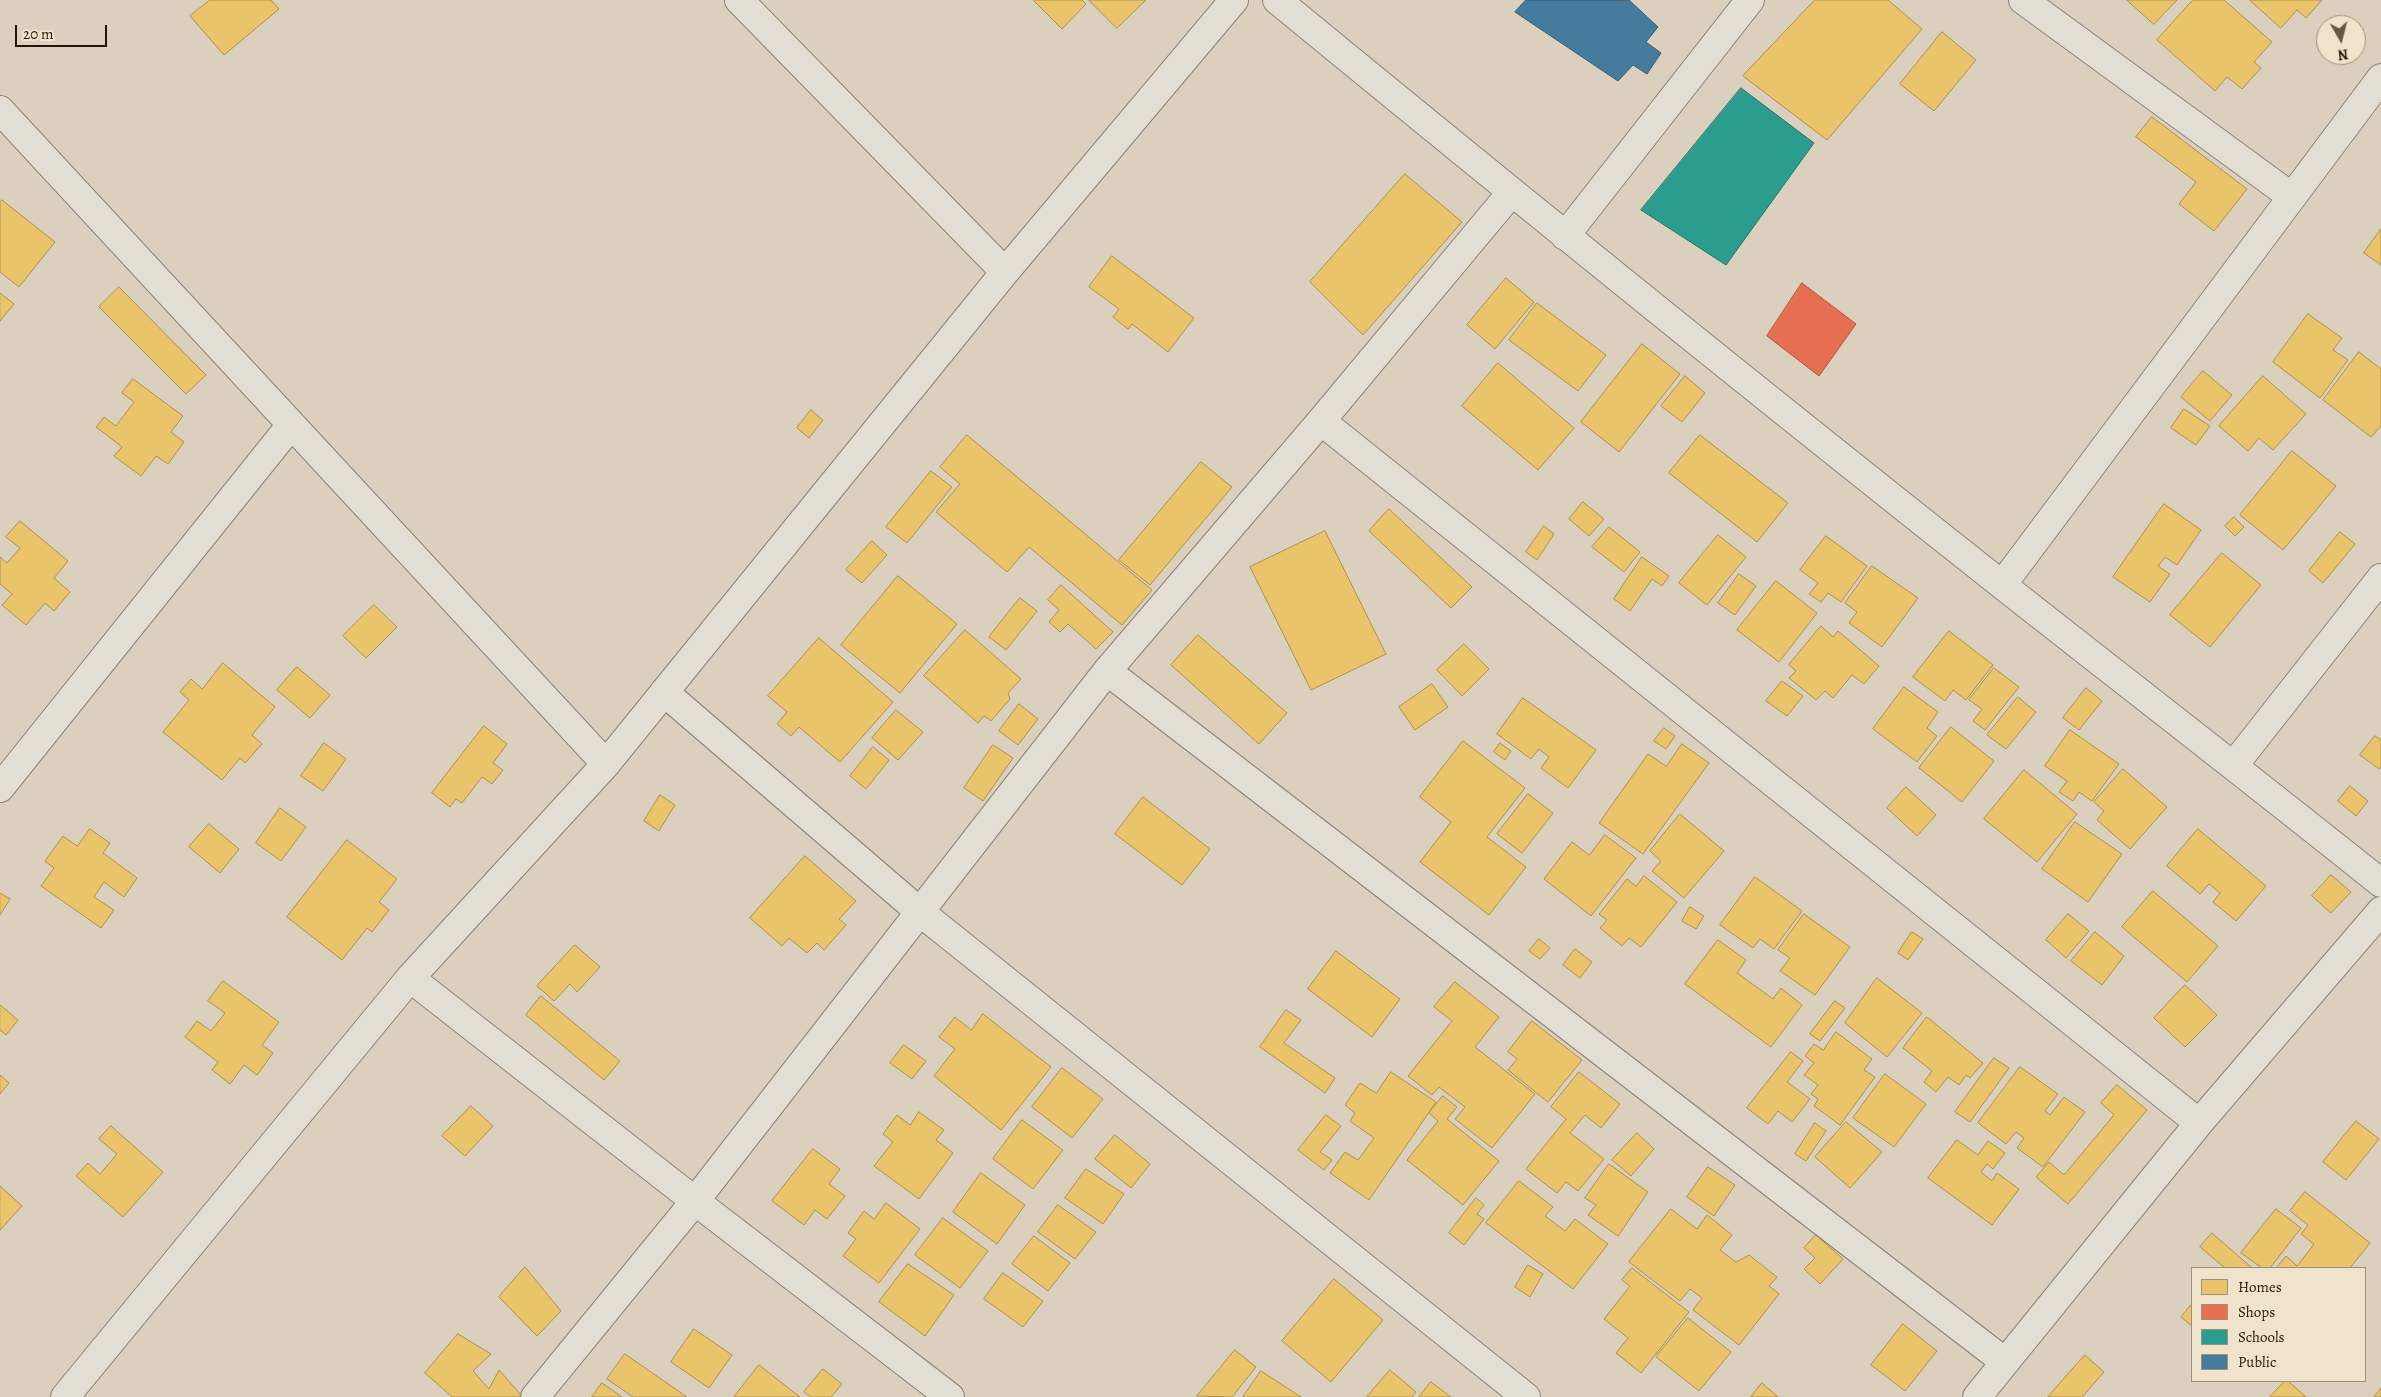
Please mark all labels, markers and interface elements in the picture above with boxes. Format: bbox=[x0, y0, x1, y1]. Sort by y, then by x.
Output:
scale bar bbox=[18, 15, 110, 47]
north arrow bbox=[2316, 15, 2366, 65]
text: 20 m bbox=[23, 24, 54, 44]
text: N bbox=[2337, 44, 2349, 64]
legend bbox=[2191, 1267, 2366, 1382]
text: Homes bbox=[2238, 1277, 2282, 1297]
text: Shops bbox=[2238, 1302, 2275, 1322]
text: Schools bbox=[2238, 1327, 2285, 1347]
text: Public bbox=[2238, 1352, 2276, 1372]

